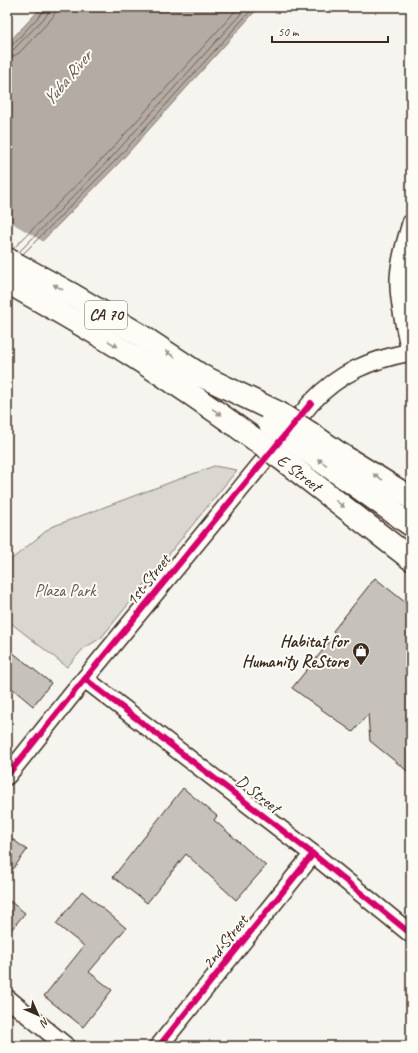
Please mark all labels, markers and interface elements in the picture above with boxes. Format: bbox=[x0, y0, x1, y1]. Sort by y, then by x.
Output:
scale bar bbox=[272, 18, 388, 44]
text: 50 m bbox=[278, 24, 300, 40]
water label: Yuba River bbox=[38, 44, 98, 110]
one-way arrow bbox=[53, 284, 64, 291]
road number: CA 70 bbox=[85, 301, 127, 329]
one-way arrow bbox=[107, 341, 119, 348]
one-way arrow bbox=[164, 351, 176, 358]
one-way arrow bbox=[211, 408, 222, 416]
street label: E Street bbox=[273, 450, 327, 498]
one-way arrow bbox=[317, 458, 327, 466]
one-way arrow bbox=[372, 474, 384, 481]
one-way arrow bbox=[335, 500, 346, 508]
street label: 1st Street bbox=[121, 548, 176, 610]
park label: Plaza Park bbox=[34, 580, 97, 601]
place label: Habitat for Humanity ReStore bbox=[242, 631, 350, 672]
shop icon: Habitat for Humanity ReStore bbox=[351, 641, 371, 666]
street label: D Street bbox=[232, 770, 286, 819]
street label: 2nd Street bbox=[197, 909, 254, 973]
north arrow bbox=[18, 995, 58, 1035]
text: N bbox=[36, 1015, 52, 1031]

